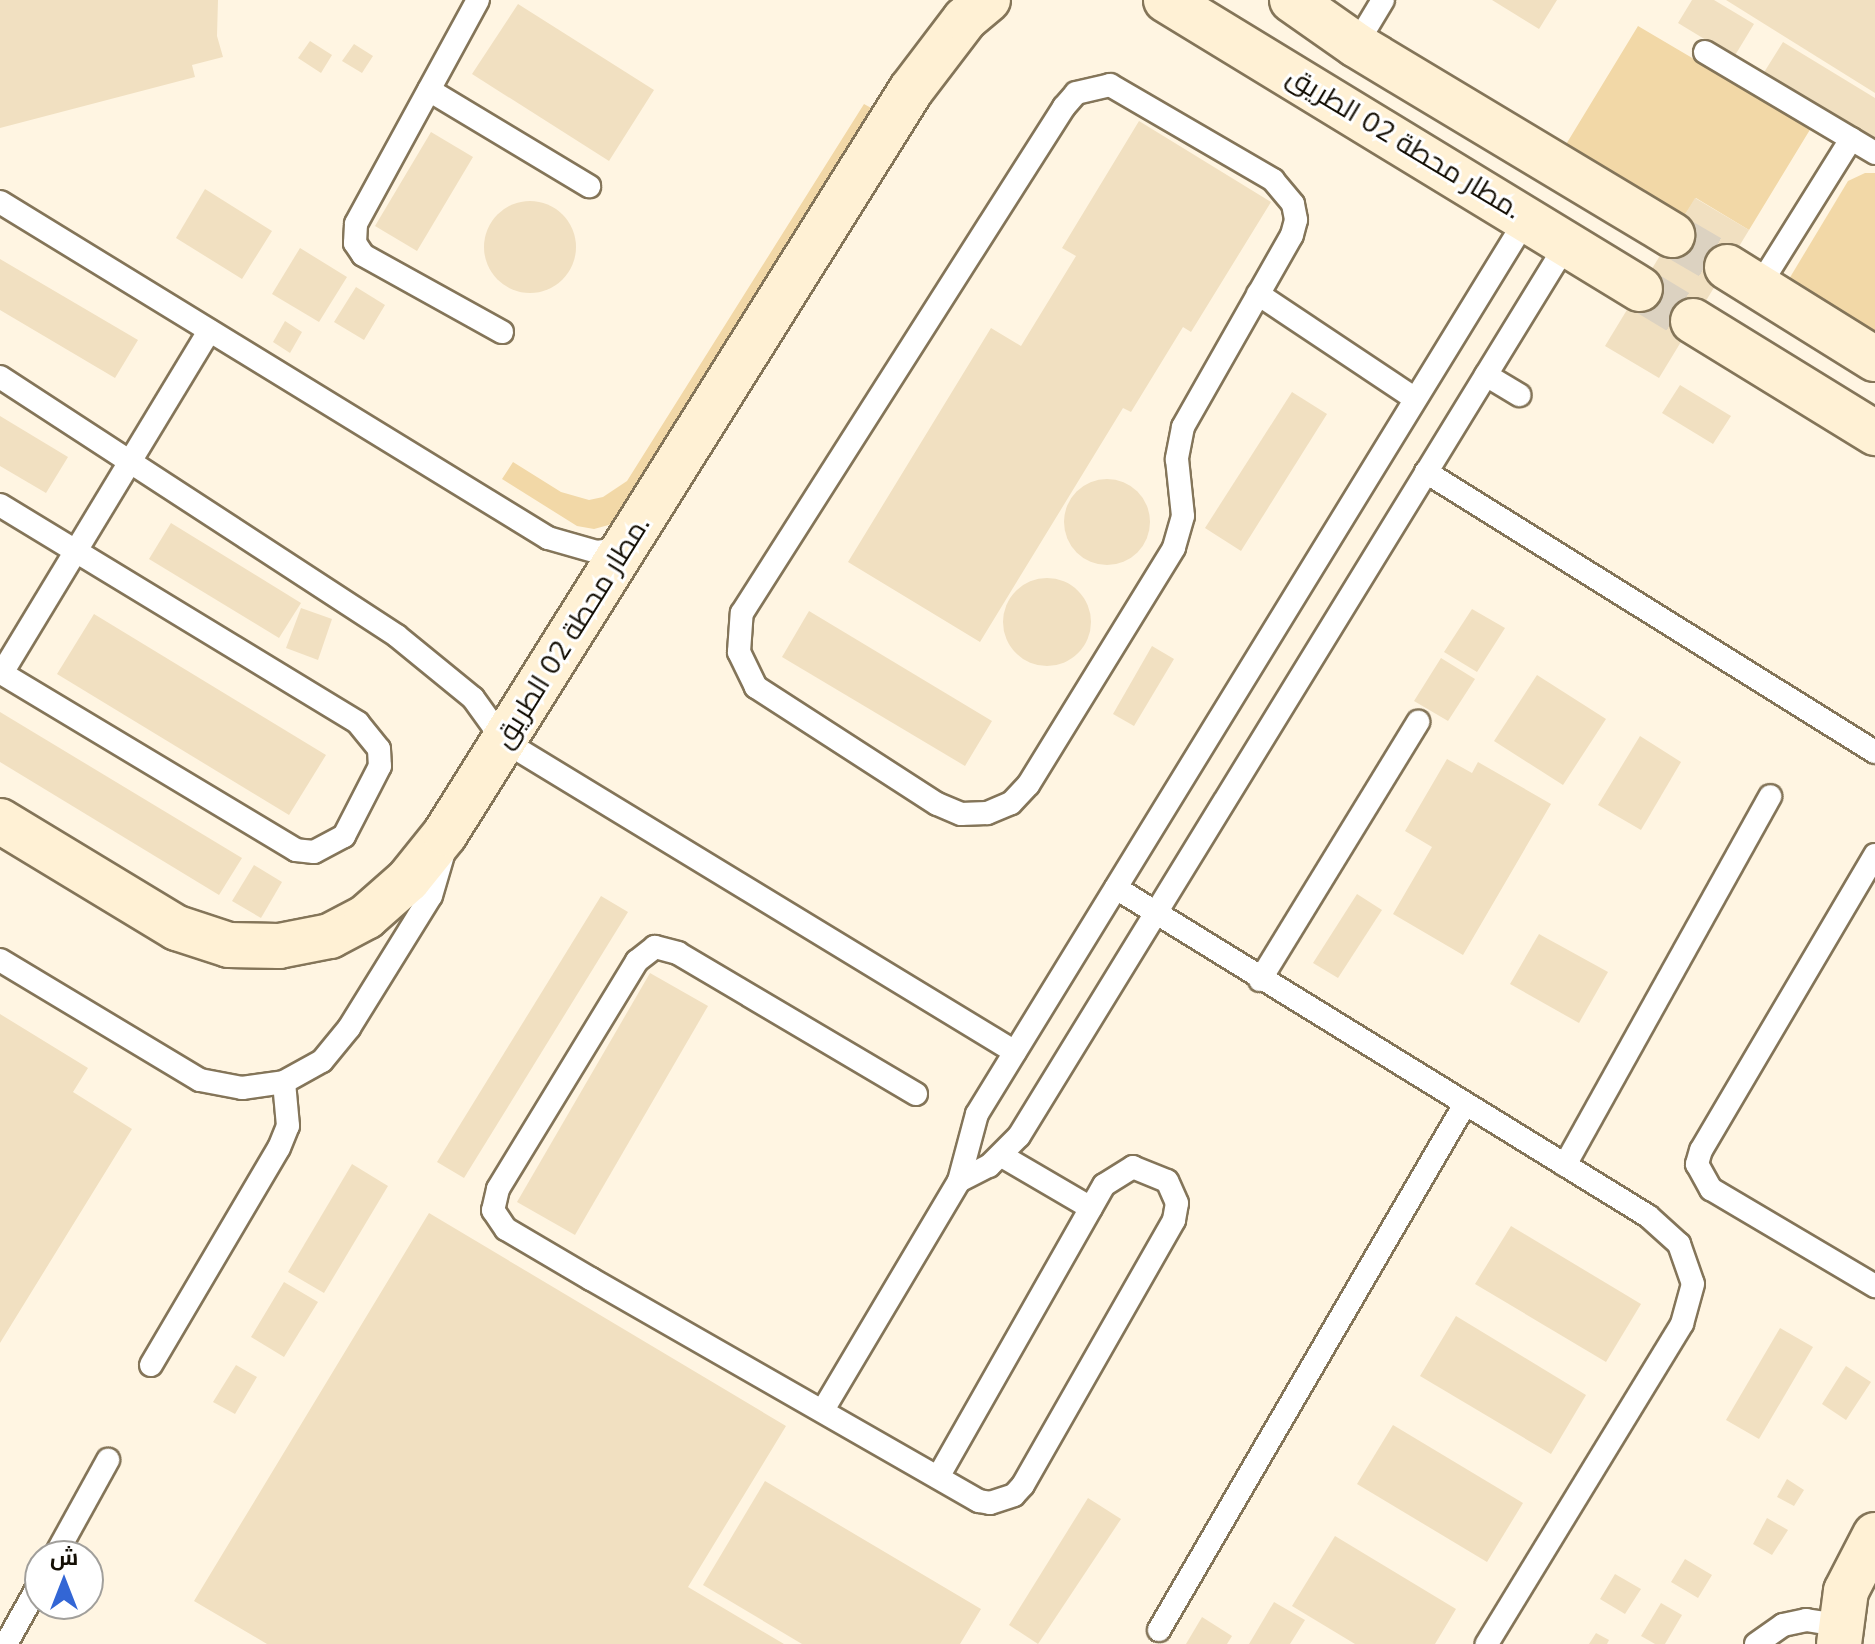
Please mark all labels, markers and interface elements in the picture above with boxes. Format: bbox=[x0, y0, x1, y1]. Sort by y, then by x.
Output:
street label: مطار محطة 02 الطريق. bbox=[1281, 60, 1527, 226]
street label: مطار محطة 02 الطريق. bbox=[487, 510, 657, 754]
north arrow bbox=[24, 1540, 104, 1620]
text: ش bbox=[50, 1543, 78, 1573]

